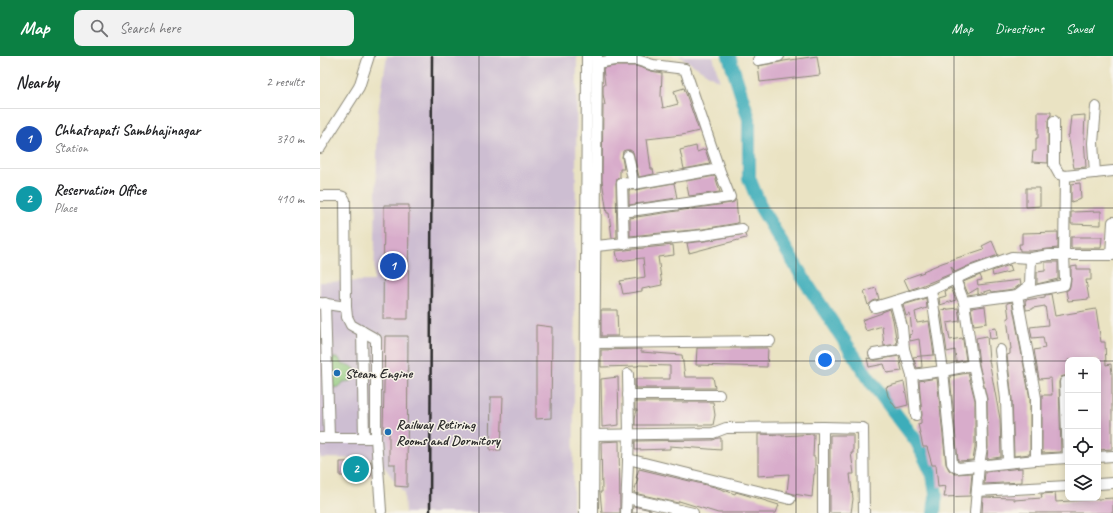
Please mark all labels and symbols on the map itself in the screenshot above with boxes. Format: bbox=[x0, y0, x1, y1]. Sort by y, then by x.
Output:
pin: 1 bbox=[380, 251, 406, 281]
your location bbox=[815, 350, 835, 370]
place label: Steam Engine bbox=[345, 365, 413, 382]
marker: Steam Engine bbox=[332, 368, 342, 378]
place label: Railway Retiring Rooms and Dormitory bbox=[396, 416, 502, 449]
marker: Railway Retiring Rooms and Dormitory bbox=[383, 427, 393, 437]
pin: 2 bbox=[343, 454, 369, 484]

